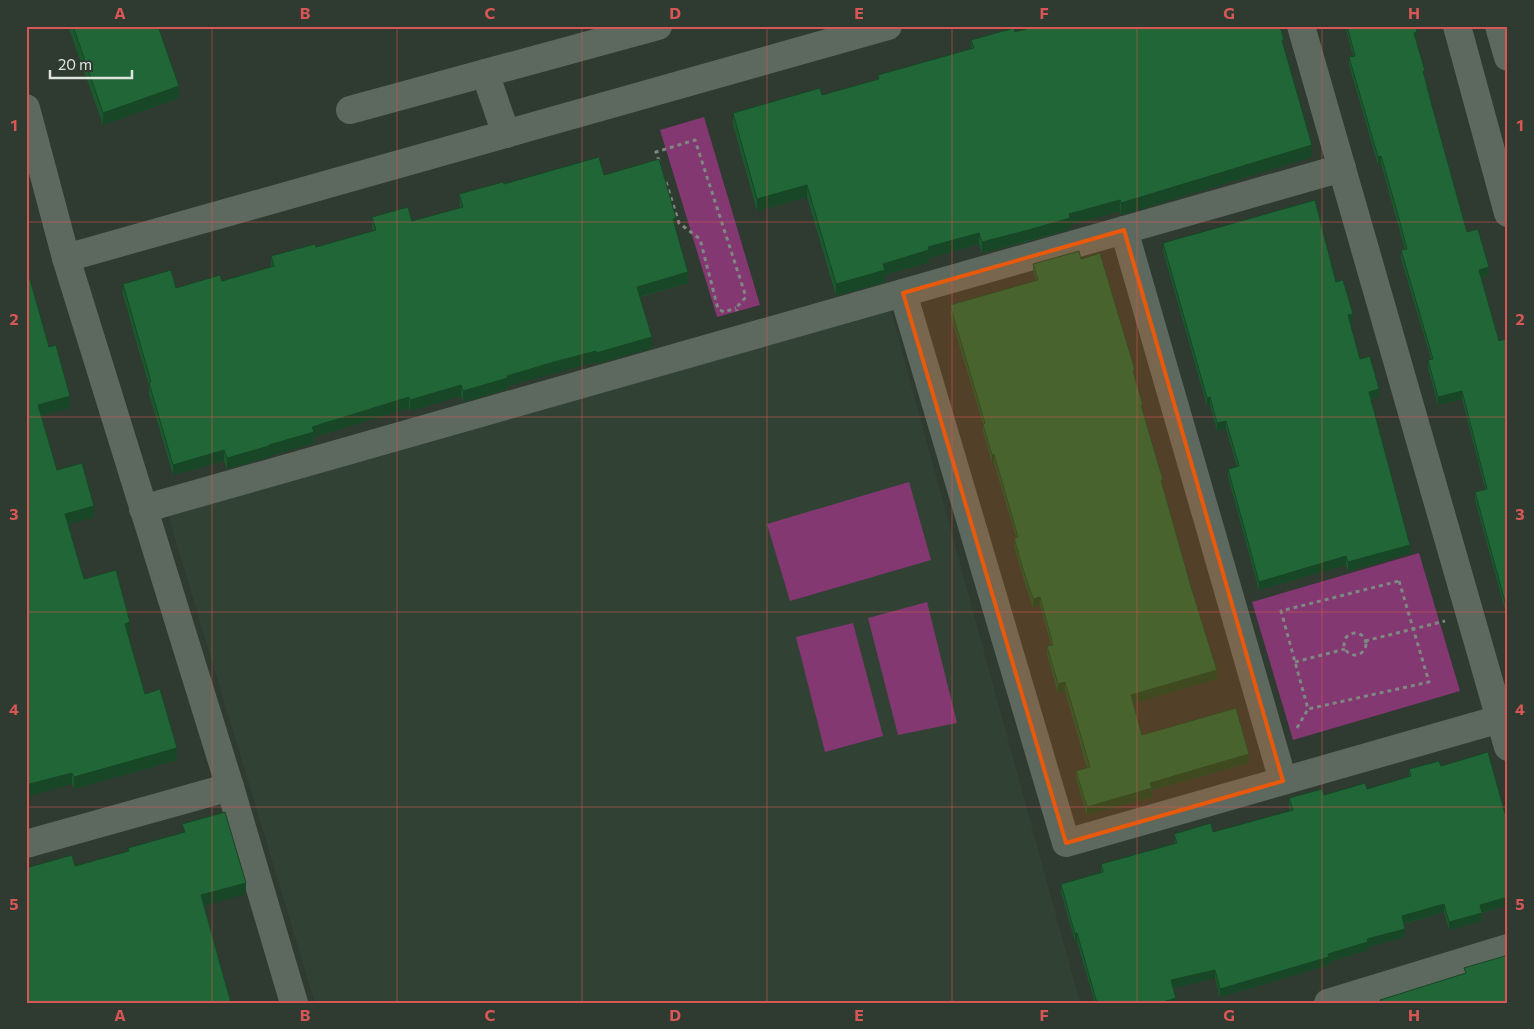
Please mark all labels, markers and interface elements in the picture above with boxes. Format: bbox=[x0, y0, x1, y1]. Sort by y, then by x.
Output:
text: A bbox=[114, 3, 126, 22]
text: B bbox=[300, 3, 311, 22]
text: C bbox=[485, 3, 496, 22]
text: D bbox=[669, 3, 681, 22]
text: E bbox=[854, 3, 864, 22]
text: F bbox=[1039, 3, 1049, 22]
text: G bbox=[1223, 3, 1235, 22]
text: H bbox=[1408, 3, 1420, 22]
scale bar bbox=[50, 48, 132, 80]
text: 20 m bbox=[58, 55, 92, 73]
text: 1 bbox=[10, 115, 18, 134]
text: 1 bbox=[1516, 115, 1524, 134]
text: 2 bbox=[9, 309, 19, 328]
text: 2 bbox=[1515, 309, 1525, 328]
text: 3 bbox=[9, 504, 19, 523]
text: 3 bbox=[1515, 504, 1525, 523]
text: 4 bbox=[9, 699, 19, 718]
text: 4 bbox=[1515, 699, 1525, 718]
text: 5 bbox=[9, 894, 19, 913]
text: 5 bbox=[1515, 894, 1525, 913]
text: A bbox=[114, 1005, 126, 1024]
text: B bbox=[300, 1005, 311, 1024]
text: C bbox=[485, 1005, 496, 1024]
text: D bbox=[669, 1005, 681, 1024]
text: E bbox=[854, 1005, 864, 1024]
text: F bbox=[1039, 1005, 1049, 1024]
text: G bbox=[1223, 1005, 1235, 1024]
text: H bbox=[1408, 1005, 1420, 1024]

